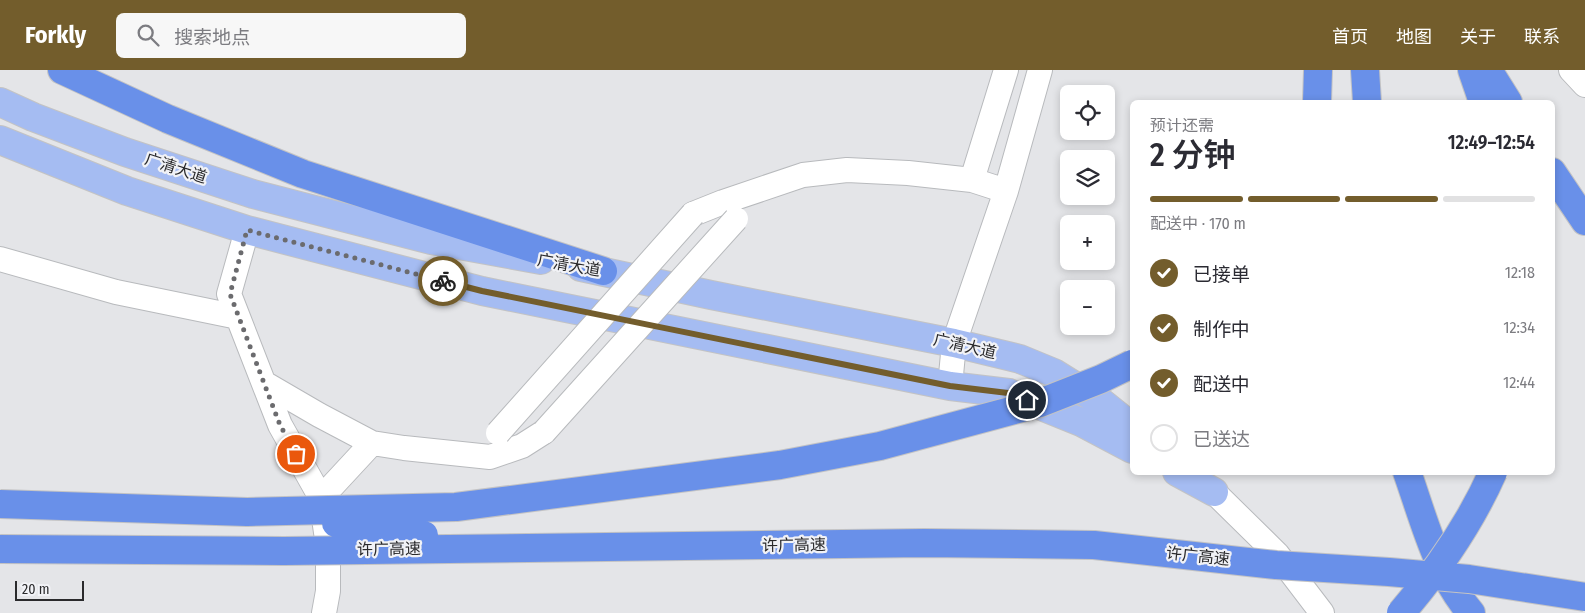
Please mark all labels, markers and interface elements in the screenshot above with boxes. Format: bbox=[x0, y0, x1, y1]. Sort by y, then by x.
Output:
search box bbox=[116, 13, 466, 58]
text: Forkly bbox=[25, 21, 86, 49]
icon: search bbox=[134, 21, 162, 49]
text: 搜索地点 bbox=[174, 26, 250, 49]
text: 首页 bbox=[1332, 26, 1368, 48]
text: 地图 bbox=[1396, 26, 1432, 48]
text: 关于 bbox=[1460, 26, 1496, 48]
text: 联系 bbox=[1524, 26, 1560, 48]
map controls bbox=[1060, 85, 1115, 335]
button: locate bbox=[1060, 85, 1115, 140]
text: 预计还需 bbox=[1150, 116, 1214, 135]
text: 12:49–12:54 bbox=[1448, 131, 1535, 154]
text: 2 分钟 bbox=[1150, 136, 1236, 174]
street label: 广清大道 bbox=[143, 149, 209, 187]
button: layers bbox=[1060, 150, 1115, 205]
text: 配送中 · 170 m bbox=[1150, 214, 1246, 233]
button: + bbox=[1060, 215, 1115, 270]
street label: 广清大道 bbox=[536, 250, 602, 280]
courier bbox=[418, 256, 468, 306]
icon: check bbox=[1150, 259, 1178, 287]
text: 已接单 bbox=[1193, 263, 1250, 286]
text: 12:18 bbox=[1505, 263, 1535, 282]
icon: bike bbox=[429, 267, 457, 295]
button: − bbox=[1060, 280, 1115, 335]
icon: check bbox=[1150, 314, 1178, 342]
text: 制作中 bbox=[1193, 318, 1250, 341]
text: 12:34 bbox=[1503, 318, 1535, 337]
street label: 广清大道 bbox=[932, 330, 998, 362]
icon: check bbox=[1150, 369, 1178, 397]
text: 配送中 bbox=[1193, 373, 1250, 396]
text: 12:44 bbox=[1503, 373, 1535, 392]
pin bbox=[1006, 379, 1048, 421]
icon: home bbox=[1013, 386, 1041, 414]
text: 已送达 bbox=[1193, 428, 1250, 451]
pin bbox=[275, 433, 317, 475]
icon: bag bbox=[282, 440, 310, 468]
street label: 许广高速 bbox=[762, 535, 826, 555]
street label: 许广高速 bbox=[357, 539, 421, 559]
street label: 许广高速 bbox=[1165, 543, 1231, 569]
scale bar bbox=[15, 578, 84, 601]
text: 20 m bbox=[22, 581, 50, 598]

